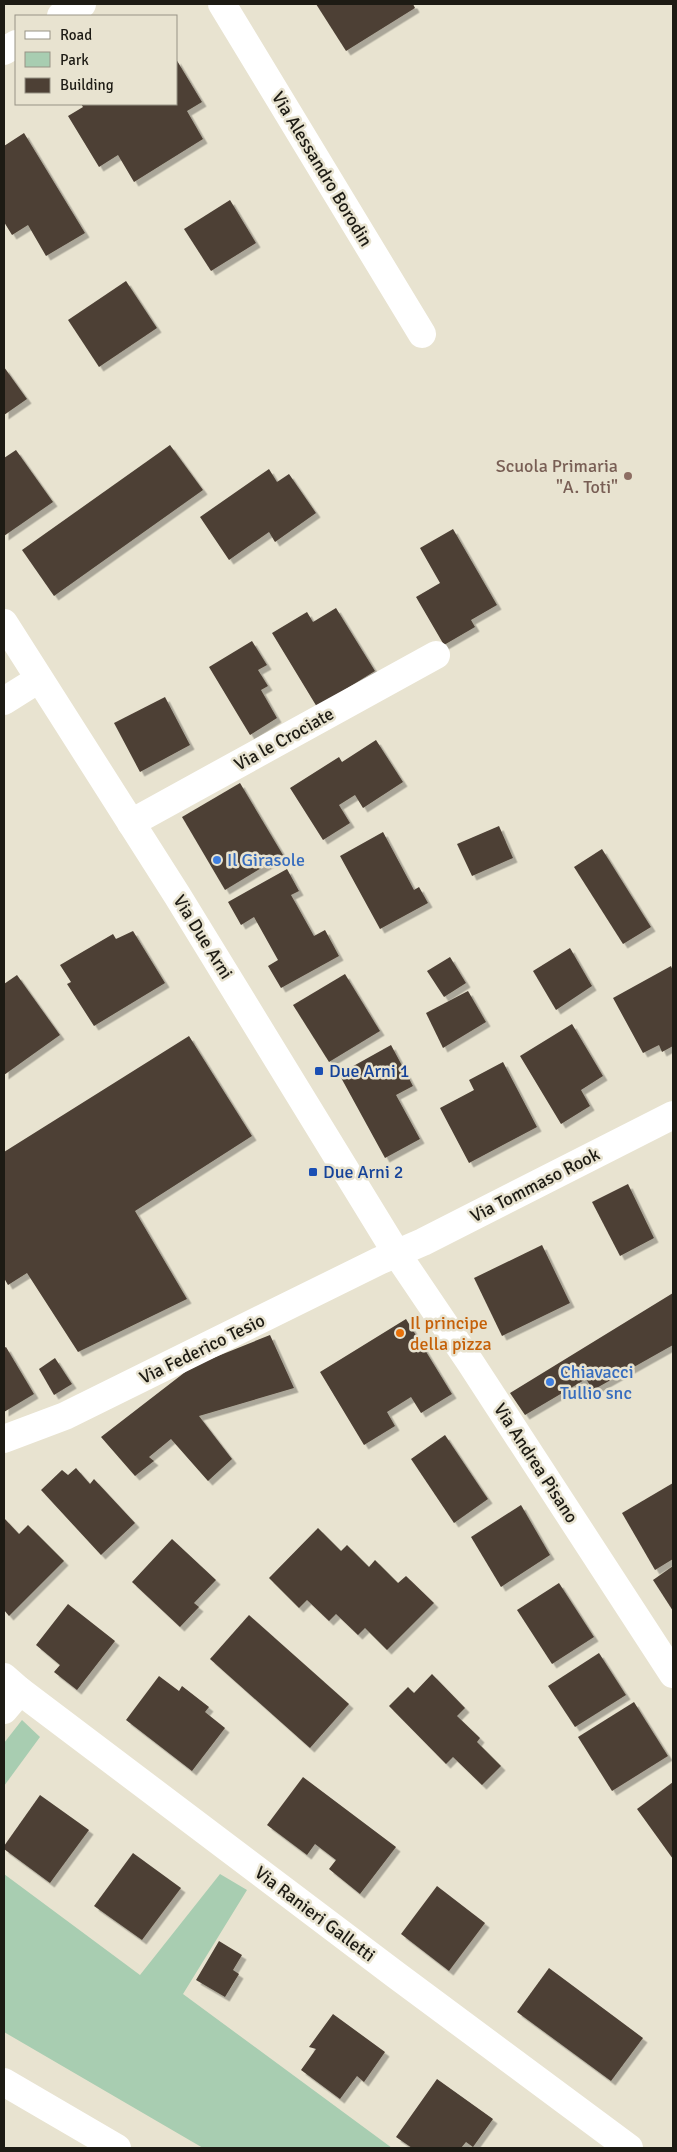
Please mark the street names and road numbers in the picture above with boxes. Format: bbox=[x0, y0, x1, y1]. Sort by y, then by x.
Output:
street label: Via Alessandro Borodin bbox=[267, 87, 377, 251]
street label: Via le Crociate bbox=[230, 703, 338, 775]
street label: Via Due Arni bbox=[168, 891, 238, 983]
street label: Via Tommaso Rook bbox=[467, 1143, 603, 1227]
street label: Via Federico Tesio bbox=[136, 1309, 268, 1389]
street label: Via Andrea Pisano bbox=[489, 1399, 583, 1527]
street label: Via Ranieri Galletti bbox=[250, 1862, 380, 1966]

